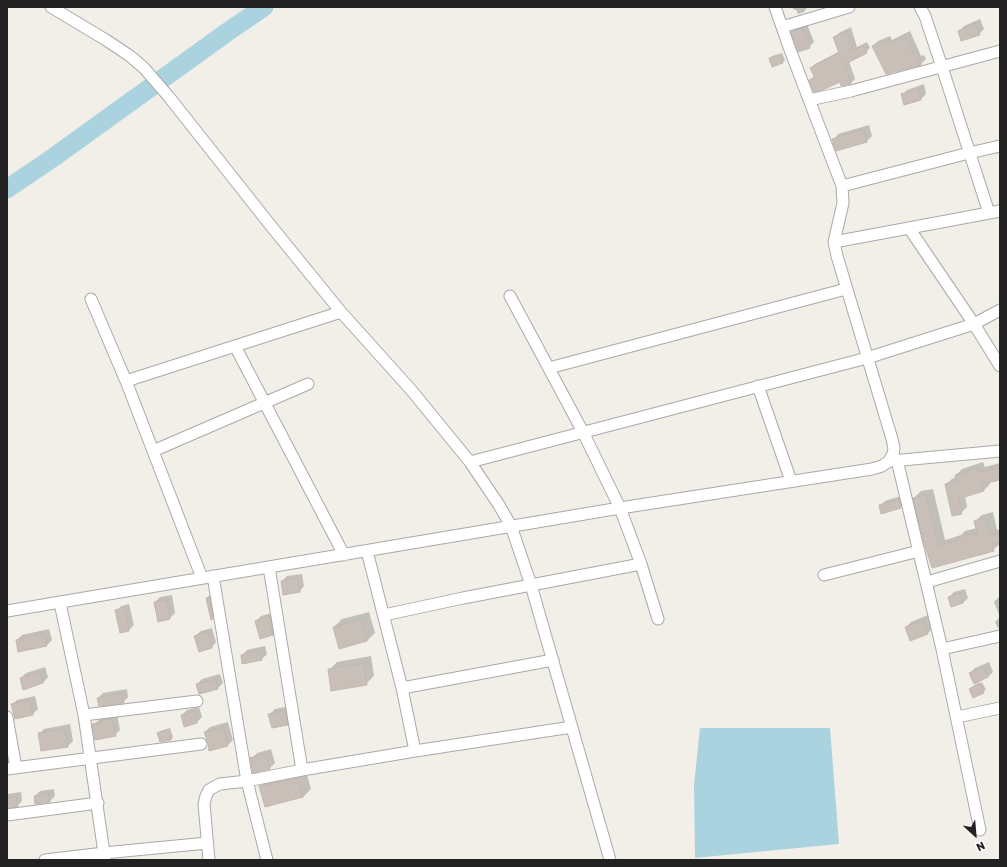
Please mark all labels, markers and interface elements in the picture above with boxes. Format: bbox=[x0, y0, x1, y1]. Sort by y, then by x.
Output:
north arrow bbox=[955, 815, 995, 855]
text: N bbox=[974, 839, 987, 854]

